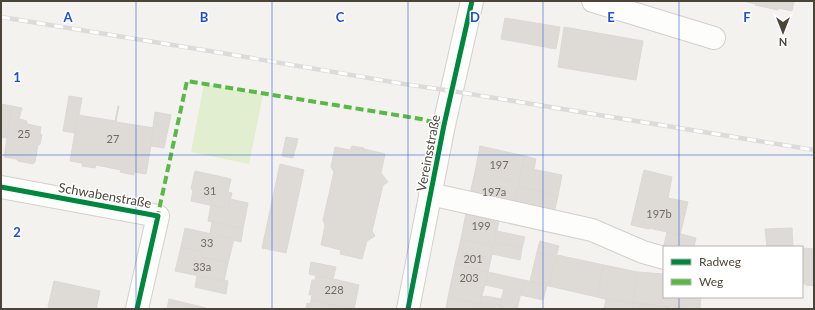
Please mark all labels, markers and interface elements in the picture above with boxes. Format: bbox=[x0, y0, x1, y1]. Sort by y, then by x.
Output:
text: A bbox=[62, 9, 73, 25]
text: B bbox=[200, 9, 209, 25]
text: C bbox=[336, 9, 345, 25]
text: D bbox=[470, 9, 480, 25]
text: E bbox=[607, 9, 615, 25]
text: F bbox=[743, 9, 751, 25]
north arrow bbox=[763, 12, 803, 52]
text: N bbox=[779, 36, 787, 49]
text: 1 bbox=[13, 69, 21, 85]
street label: Vereinsstraße bbox=[413, 113, 443, 193]
house number: 25 bbox=[18, 127, 30, 140]
house number: 27 bbox=[107, 132, 119, 145]
house number: 197 bbox=[489, 158, 509, 171]
street label: Schwabenstraße bbox=[57, 179, 153, 211]
house number: 31 bbox=[204, 184, 216, 197]
house number: 197a bbox=[482, 185, 506, 198]
house number: 197b bbox=[646, 207, 672, 220]
house number: 199 bbox=[471, 219, 491, 232]
text: 2 bbox=[13, 224, 21, 240]
house number: 33 bbox=[201, 236, 213, 249]
legend bbox=[663, 246, 803, 298]
house number: 201 bbox=[463, 252, 483, 265]
text: Radweg bbox=[699, 254, 741, 269]
house number: 33a bbox=[193, 260, 211, 273]
house number: 203 bbox=[459, 271, 479, 284]
text: Weg bbox=[699, 274, 723, 289]
house number: 228 bbox=[324, 283, 344, 296]

